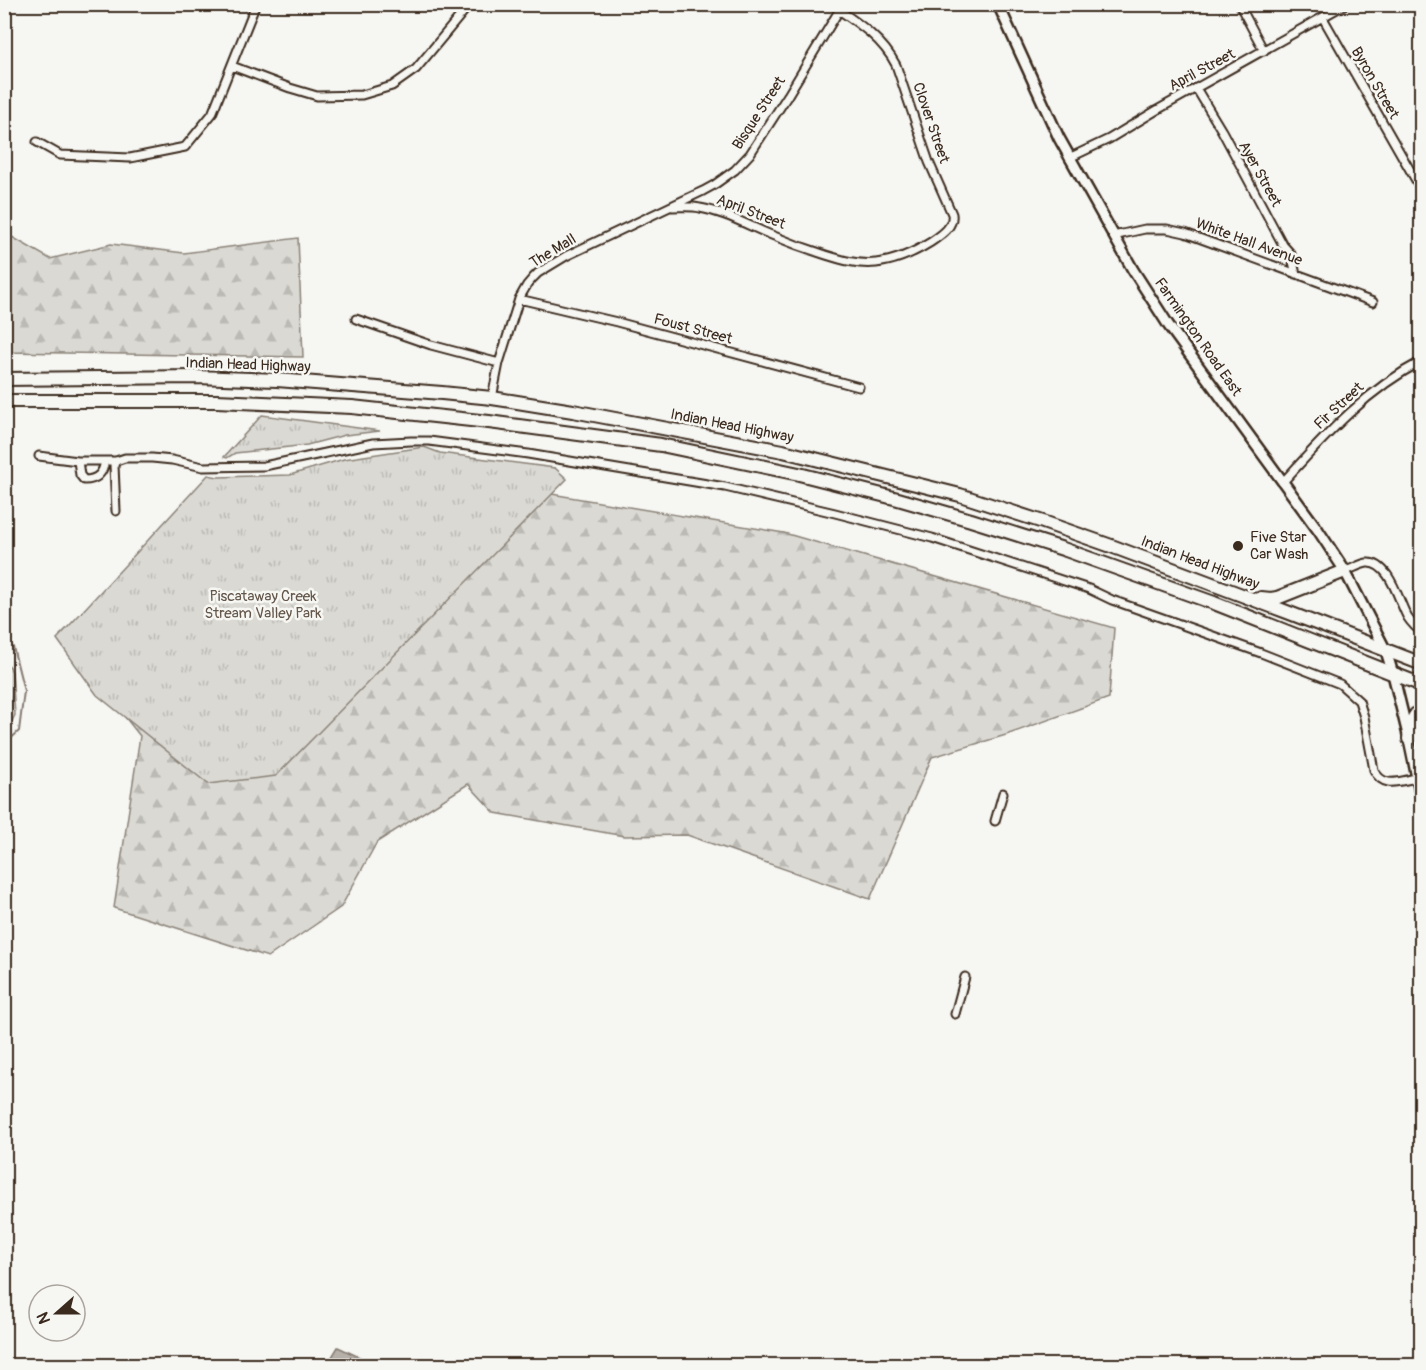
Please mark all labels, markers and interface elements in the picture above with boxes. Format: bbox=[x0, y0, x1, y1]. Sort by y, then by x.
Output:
street label: Byron Street bbox=[1347, 43, 1404, 123]
street label: April Street bbox=[1166, 44, 1239, 95]
street label: Bisque Street bbox=[728, 72, 790, 153]
street label: Clover Street bbox=[908, 80, 954, 167]
street label: Ayer Street bbox=[1234, 138, 1286, 211]
street label: April Street bbox=[714, 190, 789, 234]
street label: White Hall Avenue bbox=[1193, 214, 1306, 270]
street label: The Mall bbox=[526, 230, 580, 272]
street label: Farmington Road East bbox=[1150, 274, 1246, 401]
street label: Foust Street bbox=[652, 309, 735, 349]
street label: Indian Head Highway bbox=[185, 353, 312, 377]
street label: Fir Street bbox=[1310, 378, 1368, 434]
street label: Indian Head Highway bbox=[669, 405, 796, 447]
place label: Five Star Car Wash bbox=[1250, 528, 1308, 564]
street label: Indian Head Highway bbox=[1138, 532, 1262, 595]
marker: Five Star Car Wash bbox=[1231, 539, 1245, 553]
park label: Piscataway Creek Stream Valley Park bbox=[204, 587, 322, 623]
north arrow bbox=[27, 1283, 87, 1343]
text: N bbox=[33, 1309, 55, 1327]

